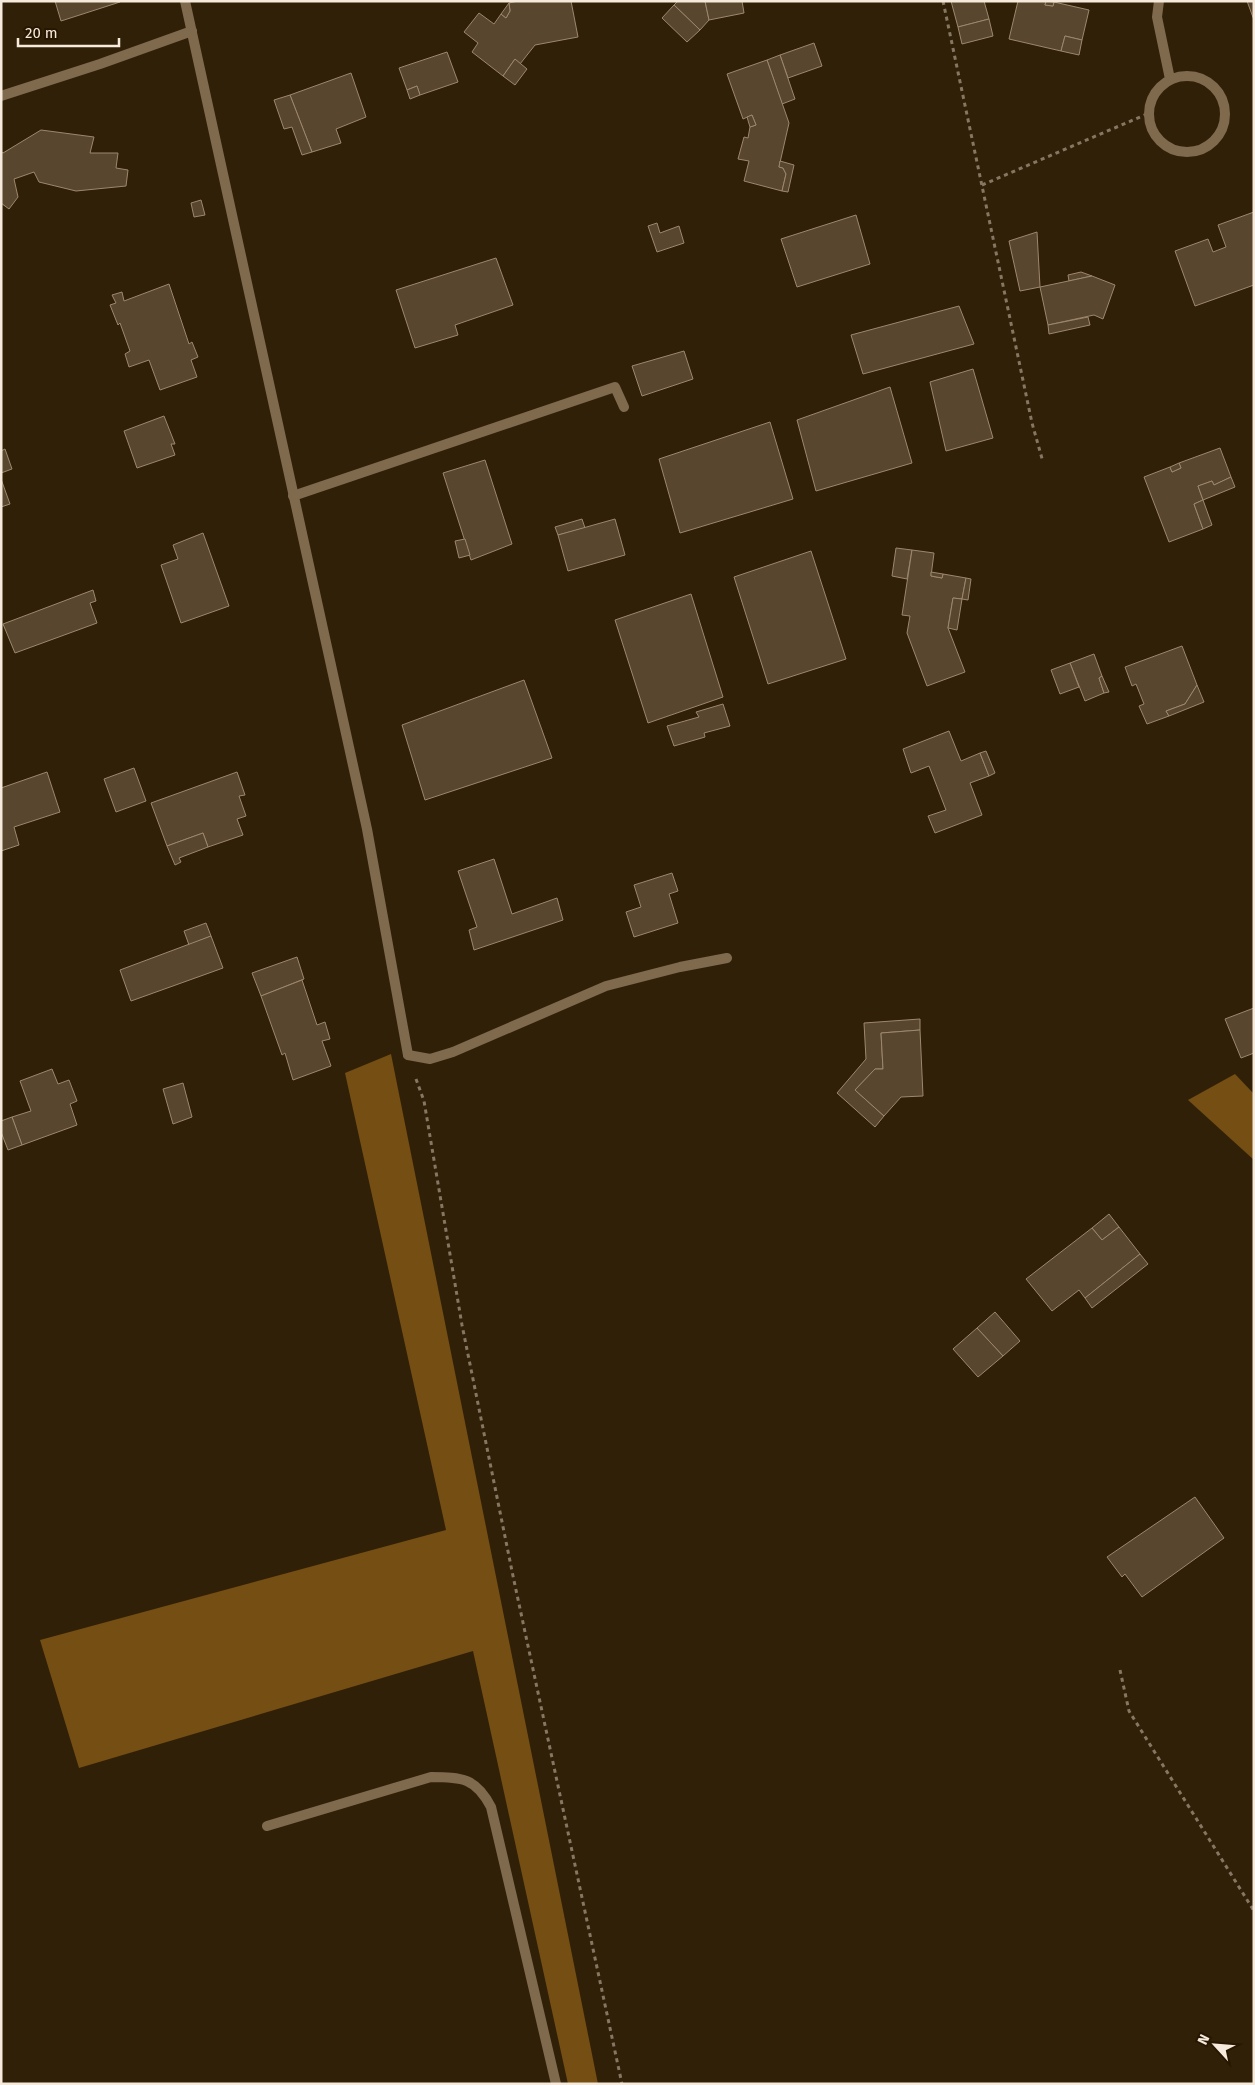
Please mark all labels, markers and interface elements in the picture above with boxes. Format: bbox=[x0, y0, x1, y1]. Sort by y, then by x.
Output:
scale bar bbox=[18, 15, 119, 47]
text: 20 m bbox=[25, 24, 58, 42]
north arrow bbox=[1190, 2020, 1240, 2070]
text: N bbox=[1194, 2032, 1213, 2047]

